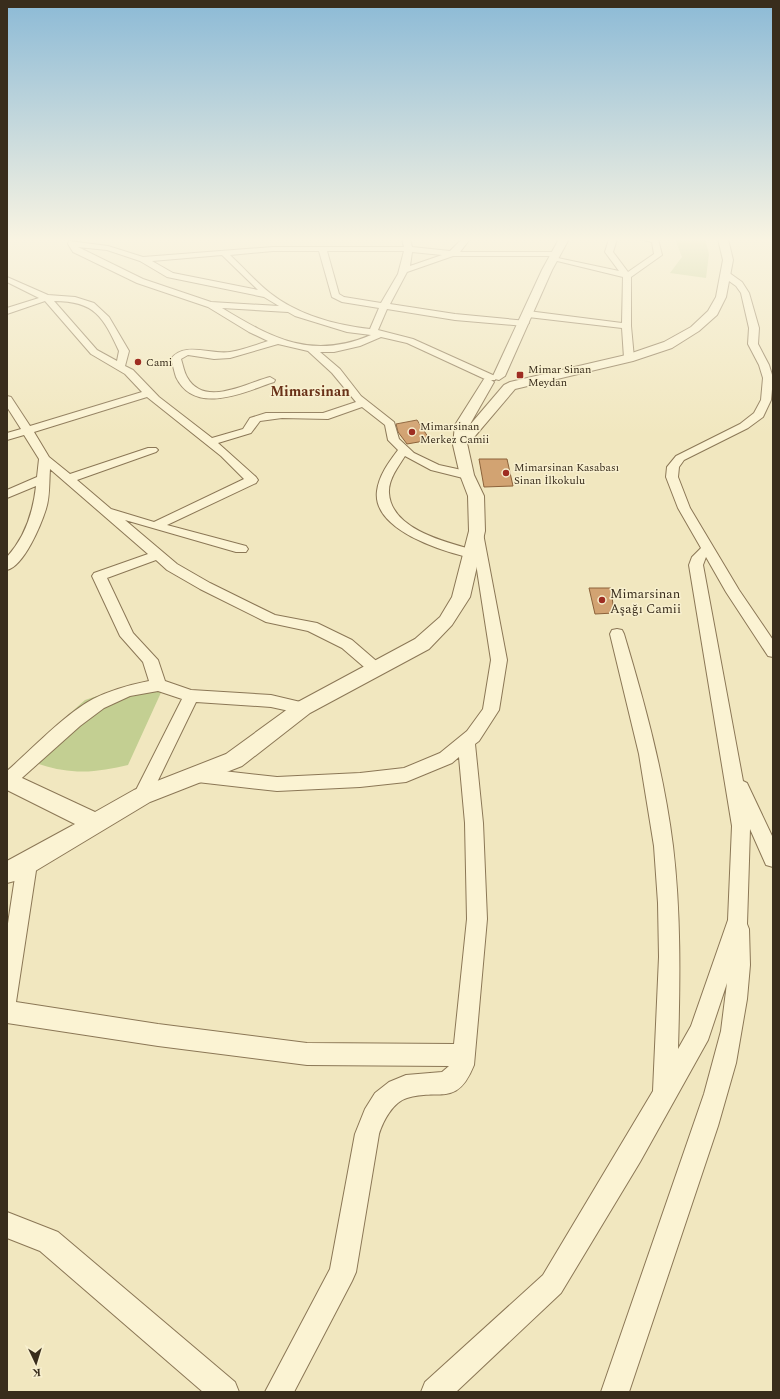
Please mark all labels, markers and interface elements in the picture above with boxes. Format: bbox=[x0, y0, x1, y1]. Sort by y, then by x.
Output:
place label: Cami bbox=[146, 354, 172, 371]
marker: Cami bbox=[133, 357, 143, 367]
place label: Mimar Sinan Meydan bbox=[528, 361, 591, 391]
marker: Mimar Sinan Meydan bbox=[515, 370, 525, 380]
district label: Mimarsinan bbox=[270, 381, 350, 402]
place label: Mimarsinan Merkez Camii bbox=[420, 418, 489, 448]
marker: Mimarsinan Merkez Camii bbox=[407, 427, 417, 437]
place label: Mimarsinan Kasabası Sinan İlkokulu bbox=[514, 459, 619, 489]
marker: Mimarsinan Kasabası Sinan İlkokulu bbox=[501, 468, 511, 478]
place label: Mimarsinan Aşağı Camii bbox=[610, 584, 681, 619]
marker: Mimarsinan Aşağı Camii bbox=[597, 595, 607, 605]
north arrow bbox=[16, 1343, 56, 1383]
text: K bbox=[31, 1364, 42, 1381]

